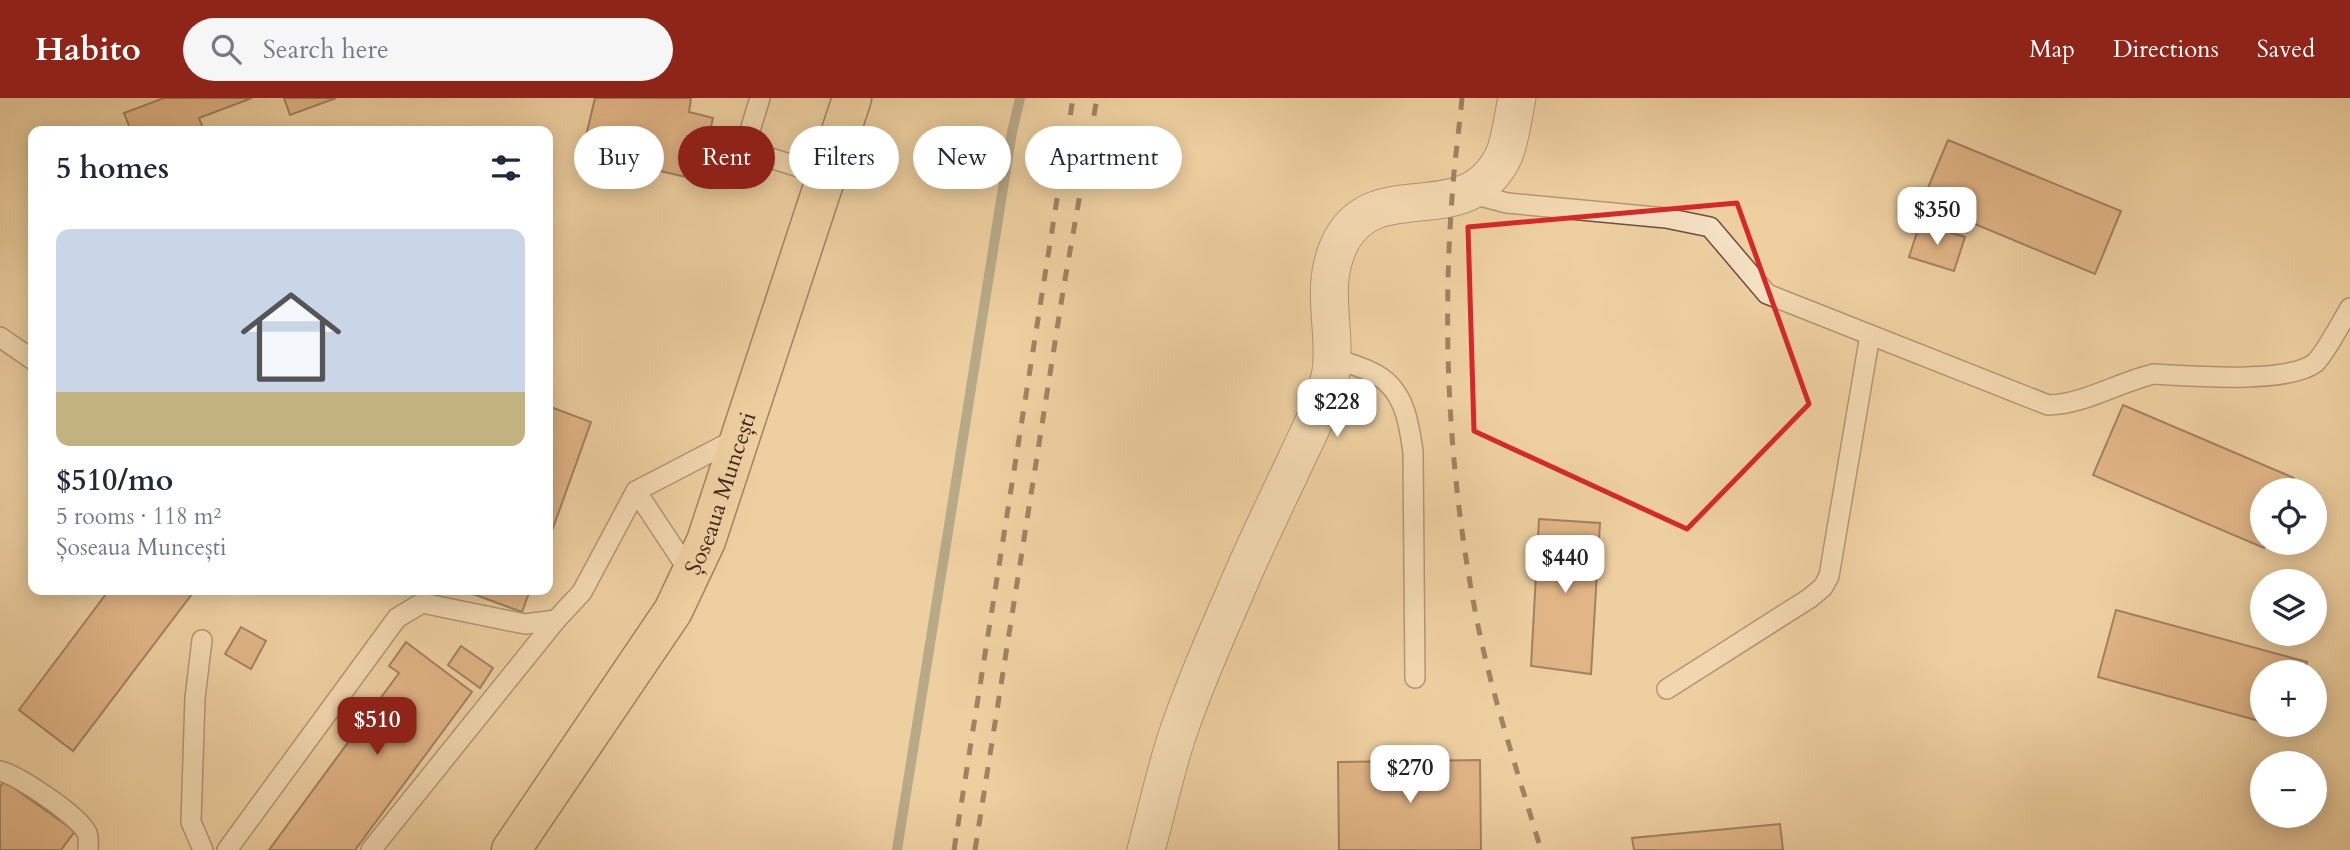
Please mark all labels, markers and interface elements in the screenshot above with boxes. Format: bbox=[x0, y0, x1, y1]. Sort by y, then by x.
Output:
search box bbox=[183, 18, 673, 81]
text: Habito bbox=[35, 27, 141, 72]
icon: search bbox=[207, 30, 245, 68]
text: Search here bbox=[263, 32, 389, 67]
text: Map bbox=[2029, 33, 2075, 66]
text: Directions bbox=[2113, 33, 2219, 66]
text: Saved bbox=[2257, 33, 2315, 66]
chip: Buy bbox=[574, 126, 664, 189]
chip: Rent bbox=[678, 126, 775, 189]
chip: Filters bbox=[789, 126, 899, 189]
chip: New bbox=[913, 126, 1011, 189]
chip: Apartment bbox=[1025, 126, 1182, 189]
text: 5 homes bbox=[56, 148, 169, 189]
icon: filters bbox=[487, 149, 525, 187]
pin: $350 bbox=[1896, 188, 1978, 247]
text: $350 bbox=[1913, 194, 1961, 225]
icon: home bbox=[228, 274, 354, 400]
pin: $228 bbox=[1296, 380, 1378, 439]
text: $228 bbox=[1313, 386, 1361, 417]
street label: Șoseaua Muncești bbox=[677, 408, 763, 580]
text: $510/mo bbox=[56, 460, 173, 501]
map controls bbox=[2250, 478, 2327, 828]
button: locate bbox=[2250, 478, 2327, 555]
text: 5 rooms · 118 m² bbox=[56, 501, 221, 532]
text: Șoseaua Muncești bbox=[56, 532, 227, 563]
pin: $440 bbox=[1524, 536, 1606, 595]
text: $440 bbox=[1541, 542, 1589, 573]
button: layers bbox=[2250, 569, 2327, 646]
button: + bbox=[2250, 660, 2327, 737]
pin: $510 bbox=[336, 698, 418, 757]
text: $510 bbox=[353, 704, 401, 735]
pin: $270 bbox=[1369, 746, 1451, 805]
button: − bbox=[2250, 751, 2327, 828]
text: $270 bbox=[1386, 752, 1434, 783]

